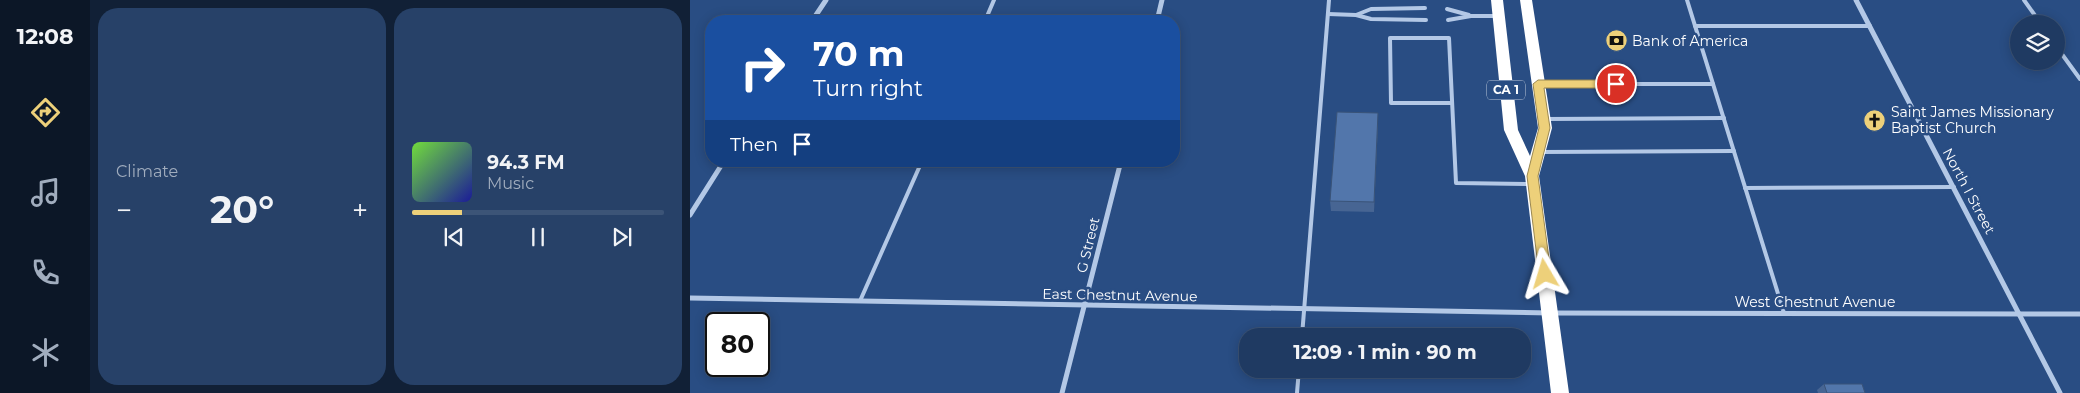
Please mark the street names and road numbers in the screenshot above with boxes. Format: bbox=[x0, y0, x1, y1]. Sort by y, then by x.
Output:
road number: CA 1 bbox=[1487, 80, 1525, 100]
street label: North I Street bbox=[1939, 145, 1999, 237]
street label: G Street bbox=[1072, 215, 1104, 275]
street label: East Chestnut Avenue bbox=[1042, 285, 1198, 305]
street label: West Chestnut Avenue bbox=[1735, 293, 1895, 311]

